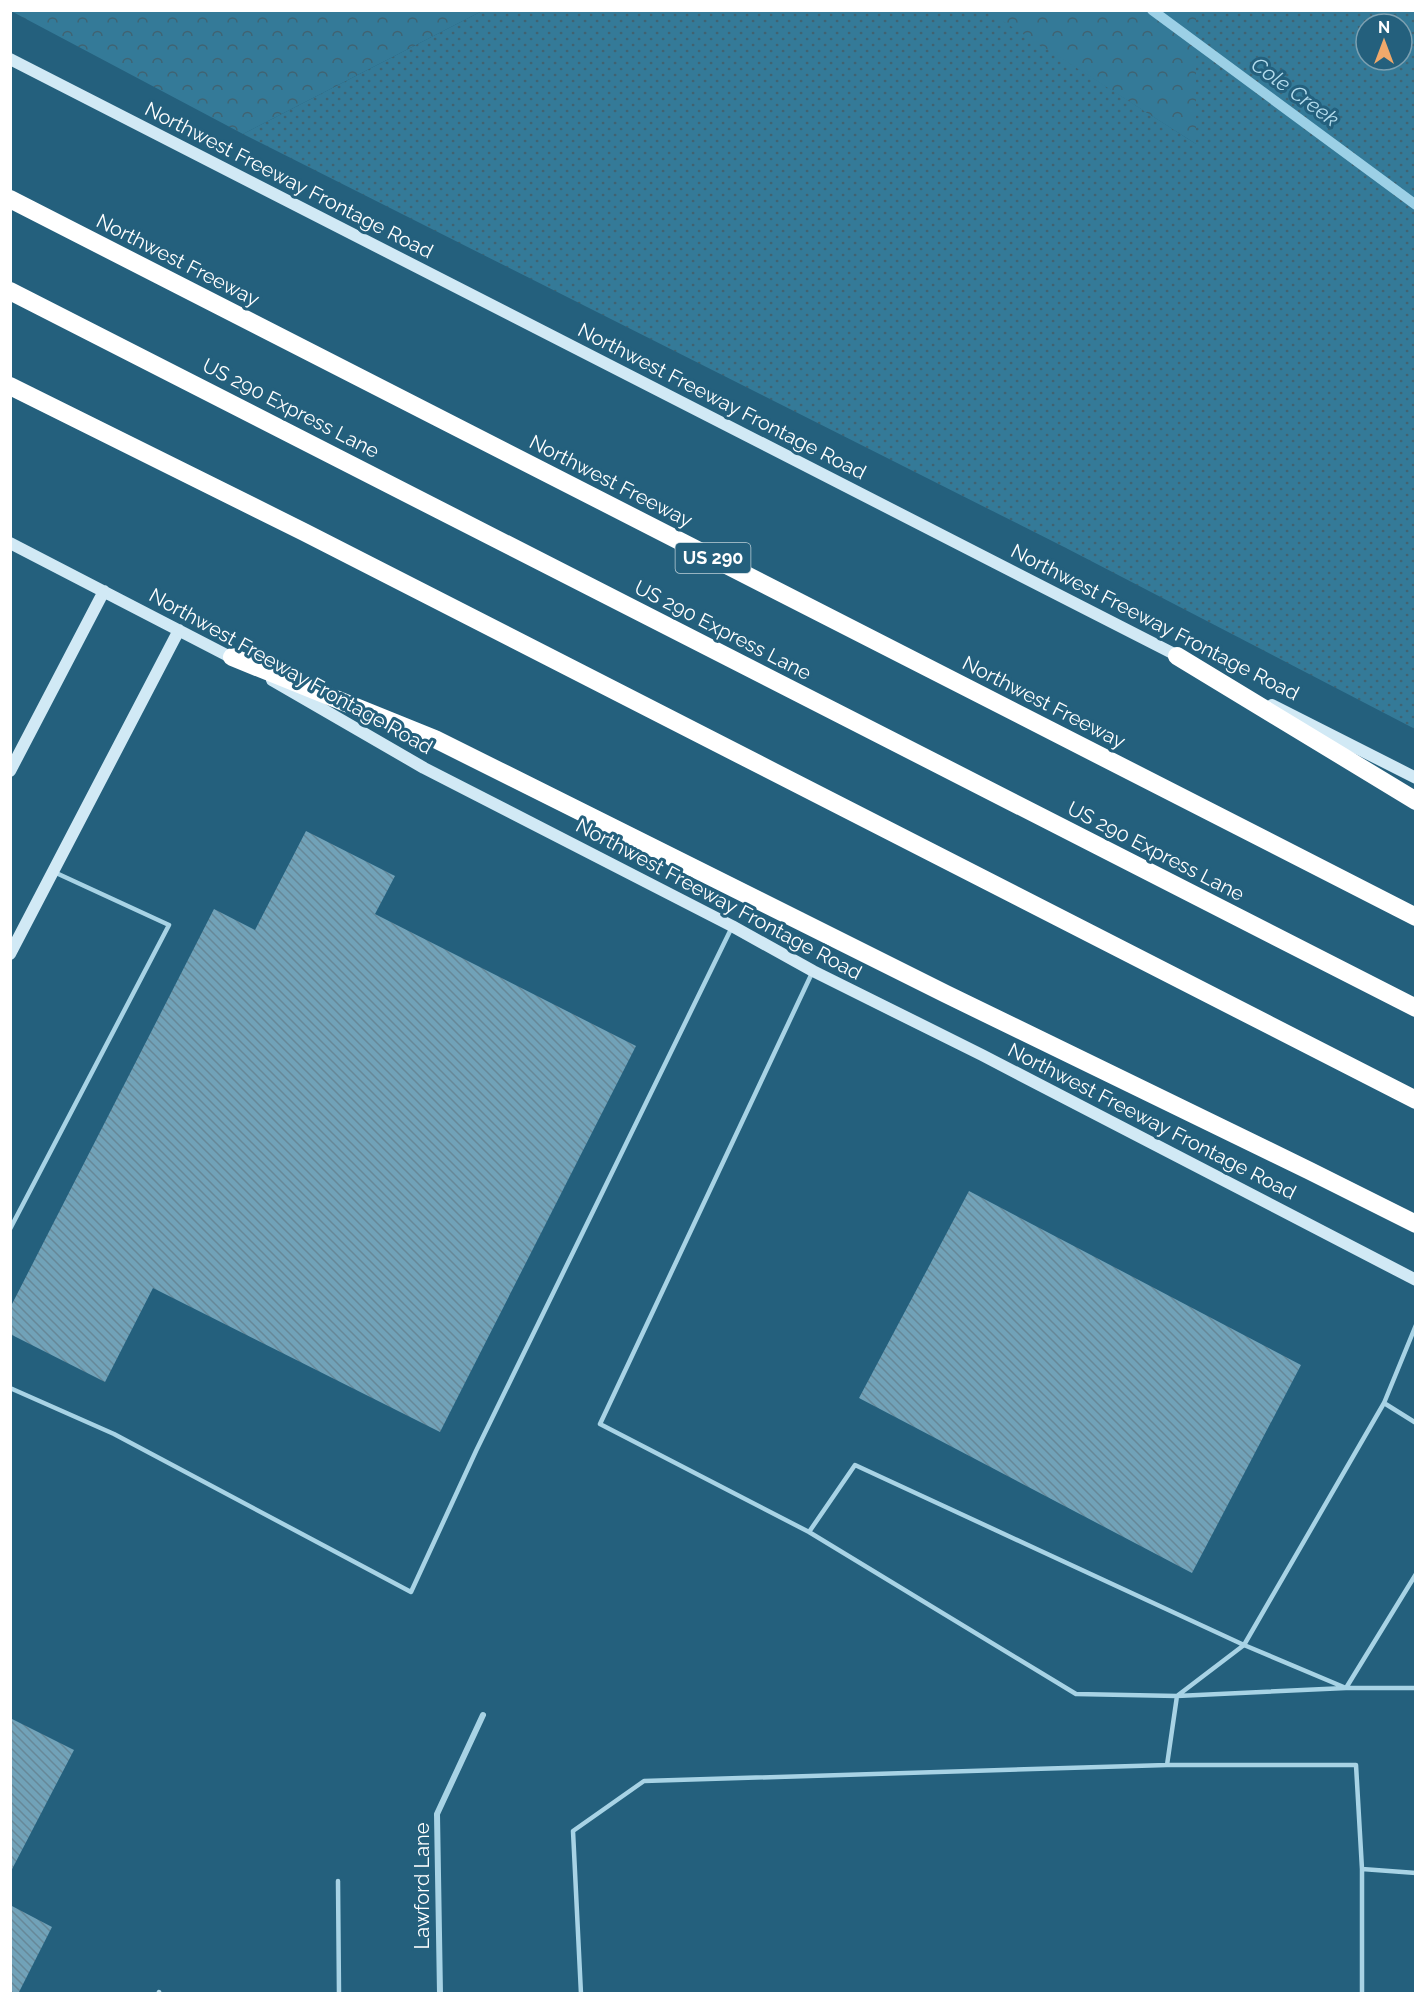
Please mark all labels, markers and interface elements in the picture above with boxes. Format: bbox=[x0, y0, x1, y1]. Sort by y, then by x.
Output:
north arrow bbox=[1354, 12, 1414, 72]
text: N bbox=[1378, 18, 1390, 37]
water label: Cole Creek bbox=[1247, 51, 1344, 132]
street label: Northwest Freeway Frontage Road bbox=[141, 96, 437, 264]
street label: Northwest Freeway bbox=[92, 209, 264, 311]
street label: Northwest Freeway Frontage Road bbox=[574, 317, 870, 485]
street label: US 290 Express Lane bbox=[199, 353, 384, 463]
street label: Northwest Freeway bbox=[525, 430, 697, 532]
street label: Northwest Freeway Frontage Road bbox=[1007, 538, 1303, 706]
road number: US 290 bbox=[676, 543, 750, 573]
street label: US 290 Express Lane bbox=[631, 575, 816, 685]
street label: Northwest Freeway Frontage Road bbox=[145, 583, 437, 759]
street label: Northwest Freeway bbox=[958, 651, 1130, 753]
street label: US 290 Express Lane bbox=[1064, 796, 1249, 906]
street label: Northwest Freeway Frontage Road bbox=[572, 813, 866, 985]
street label: Northwest Freeway Frontage Road bbox=[1004, 1038, 1300, 1204]
street label: Lawford Lane bbox=[410, 1822, 434, 1949]

